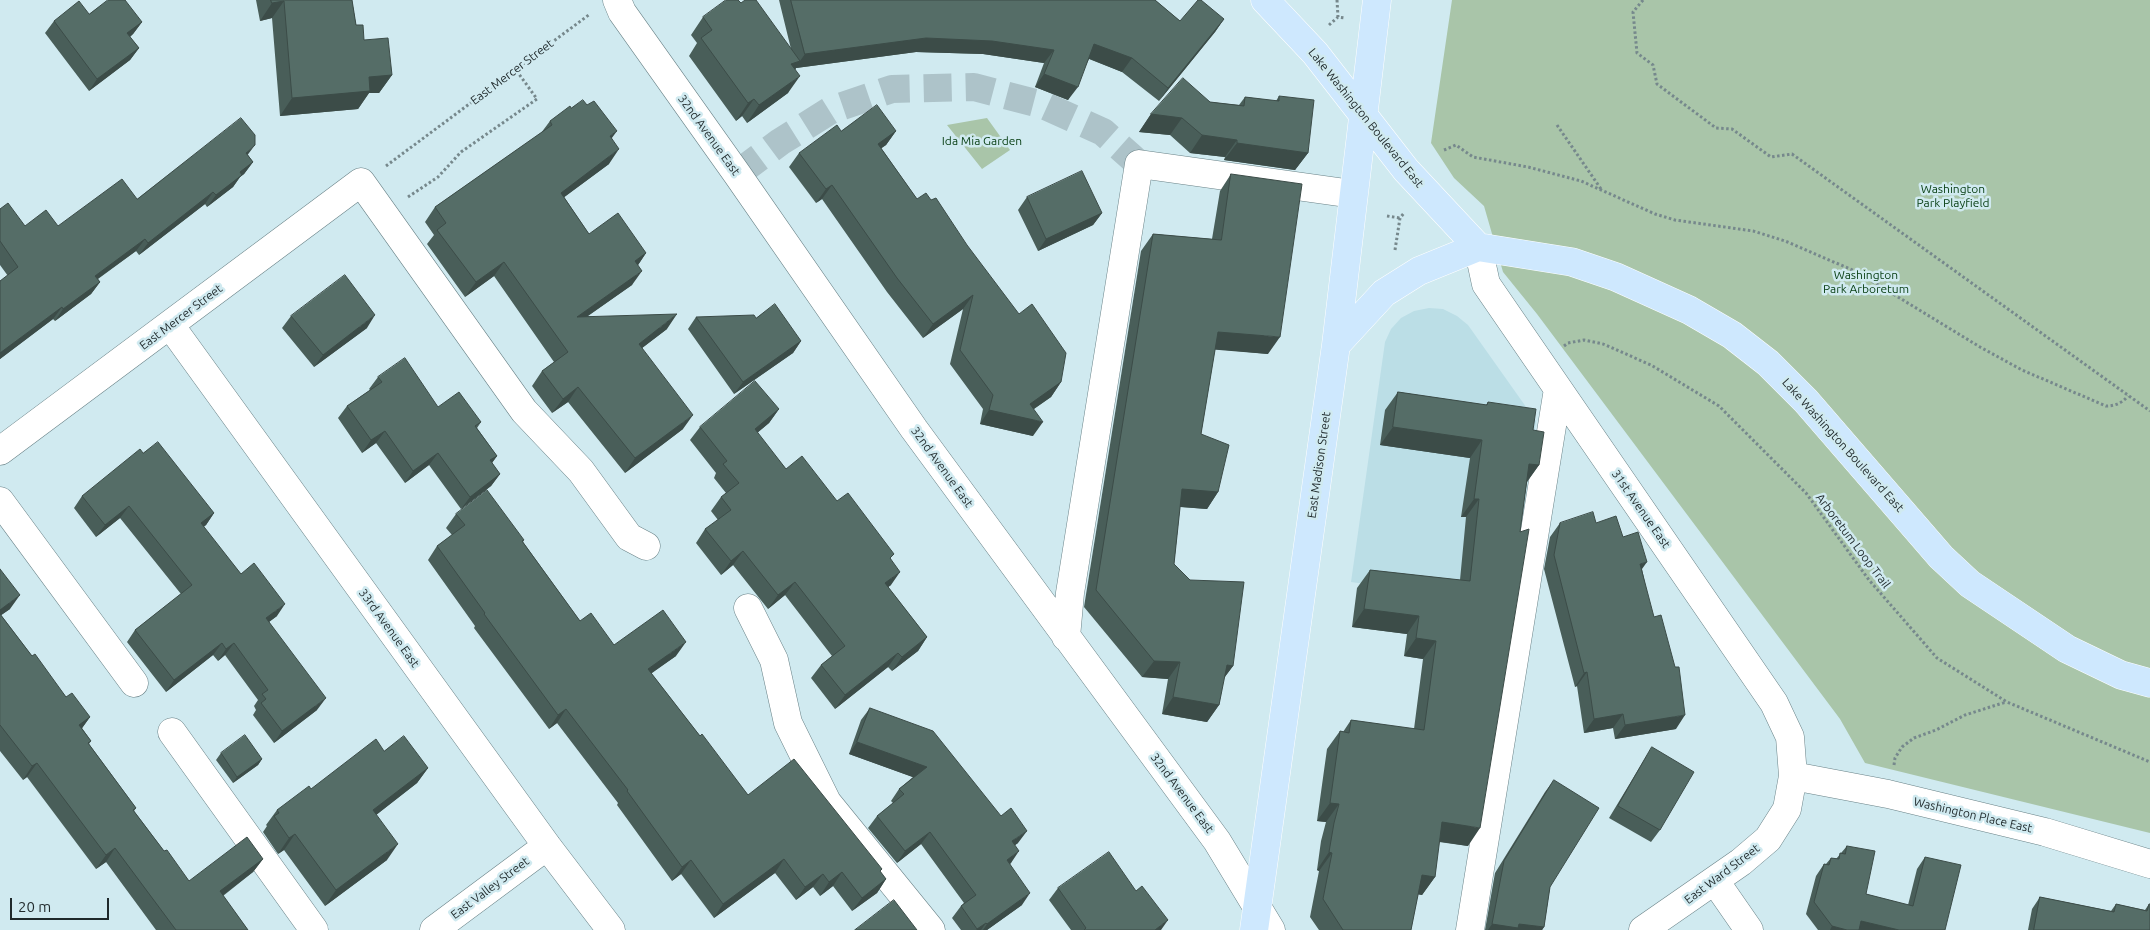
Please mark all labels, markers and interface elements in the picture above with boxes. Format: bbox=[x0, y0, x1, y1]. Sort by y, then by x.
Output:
street label: East Mercer Street bbox=[468, 36, 556, 108]
street label: Lake Washington Boulevard East bbox=[1305, 45, 1427, 191]
street label: 32nd Avenue East bbox=[675, 92, 743, 178]
park label: Ida Mia Garden bbox=[942, 134, 1022, 148]
park label: Washington Park Playfield bbox=[1916, 182, 1990, 210]
park label: Washington Park Arboretum bbox=[1823, 268, 1909, 296]
street label: East Mercer Street bbox=[137, 281, 225, 353]
street label: Lake Washington Boulevard East bbox=[1779, 375, 1907, 515]
street label: East Madison Street bbox=[1304, 411, 1334, 519]
street label: 32nd Avenue East bbox=[908, 424, 976, 510]
street label: 31st Avenue East bbox=[1609, 467, 1673, 551]
street label: Arboretum Loop Trail bbox=[1813, 491, 1893, 591]
street label: 33rd Avenue East bbox=[356, 586, 422, 670]
street label: 32nd Avenue East bbox=[1147, 750, 1217, 836]
street label: Washington Place East bbox=[1912, 794, 2034, 836]
street label: East Ward Street bbox=[1682, 841, 1762, 907]
street label: East Valley Street bbox=[448, 854, 532, 922]
scale bar bbox=[12, 888, 111, 920]
text: 20 m bbox=[18, 898, 51, 915]

